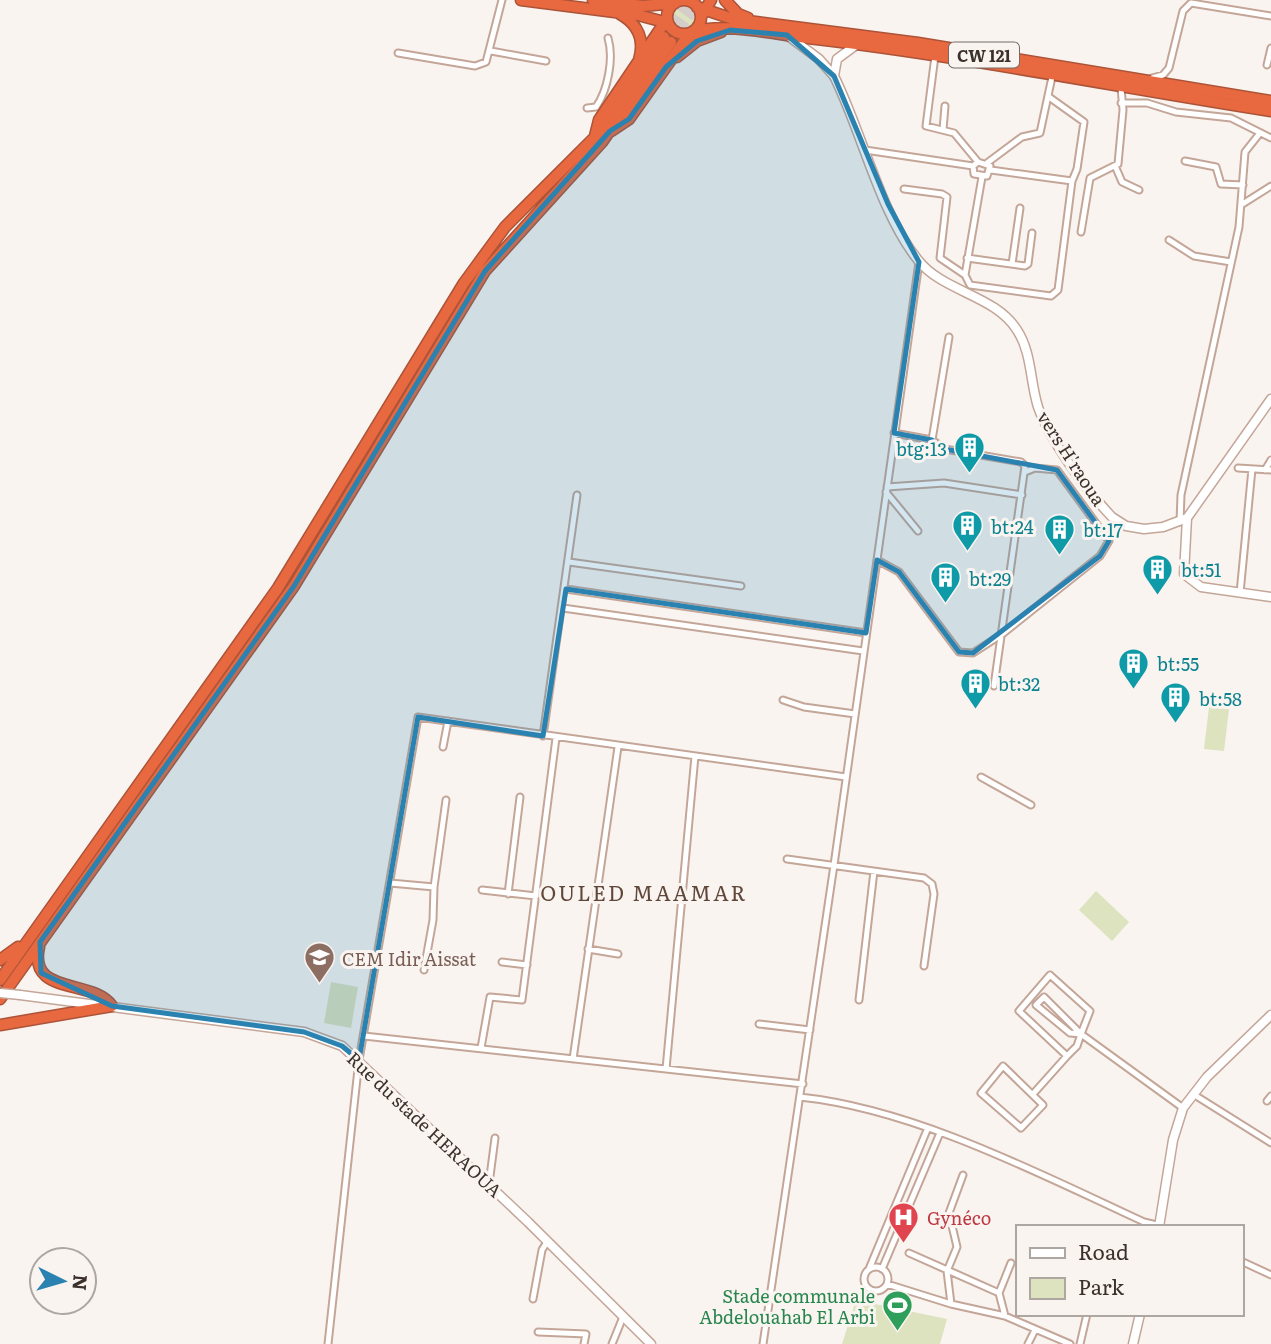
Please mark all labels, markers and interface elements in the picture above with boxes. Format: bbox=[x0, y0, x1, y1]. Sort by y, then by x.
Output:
road number: CW 121 bbox=[949, 42, 1019, 68]
street label: vers H'raoua bbox=[1031, 405, 1113, 511]
building icon: btg:13 bbox=[953, 431, 987, 475]
place label: btg:13 bbox=[896, 435, 947, 462]
building icon: bt:24 bbox=[951, 509, 985, 553]
building icon: bt:17 bbox=[1043, 512, 1077, 556]
place label: bt:24 bbox=[991, 513, 1034, 540]
place label: bt:17 bbox=[1083, 516, 1123, 543]
building icon: bt:51 bbox=[1141, 552, 1175, 596]
place label: bt:51 bbox=[1181, 556, 1221, 583]
building icon: bt:29 bbox=[929, 561, 963, 605]
place label: bt:29 bbox=[969, 565, 1011, 592]
building icon: bt:55 bbox=[1117, 646, 1151, 690]
place label: bt:55 bbox=[1157, 650, 1199, 677]
building icon: bt:32 bbox=[958, 666, 992, 710]
place label: bt:32 bbox=[998, 670, 1040, 697]
building icon: bt:58 bbox=[1159, 681, 1193, 725]
place label: bt:58 bbox=[1199, 685, 1242, 712]
district label: OULED MAAMAR bbox=[540, 876, 748, 907]
school or university icon: CEM Idir Aissat bbox=[302, 941, 336, 985]
place label: CEM Idir Aissat bbox=[342, 945, 477, 972]
street label: Rue du stade HERAOUA bbox=[341, 1045, 509, 1203]
hospital icon: Gynéco bbox=[887, 1200, 921, 1244]
place label: Gynéco bbox=[927, 1204, 991, 1231]
legend bbox=[1016, 1225, 1243, 1316]
text: Road bbox=[1078, 1235, 1129, 1266]
north arrow bbox=[28, 1246, 98, 1316]
text: Park bbox=[1078, 1270, 1124, 1301]
text: N bbox=[66, 1273, 96, 1292]
place label: Stade communale Abdelouahab El Arbi bbox=[699, 1282, 875, 1330]
sports icon: Stade communale Abdelouahab El Arbi bbox=[881, 1288, 915, 1332]

